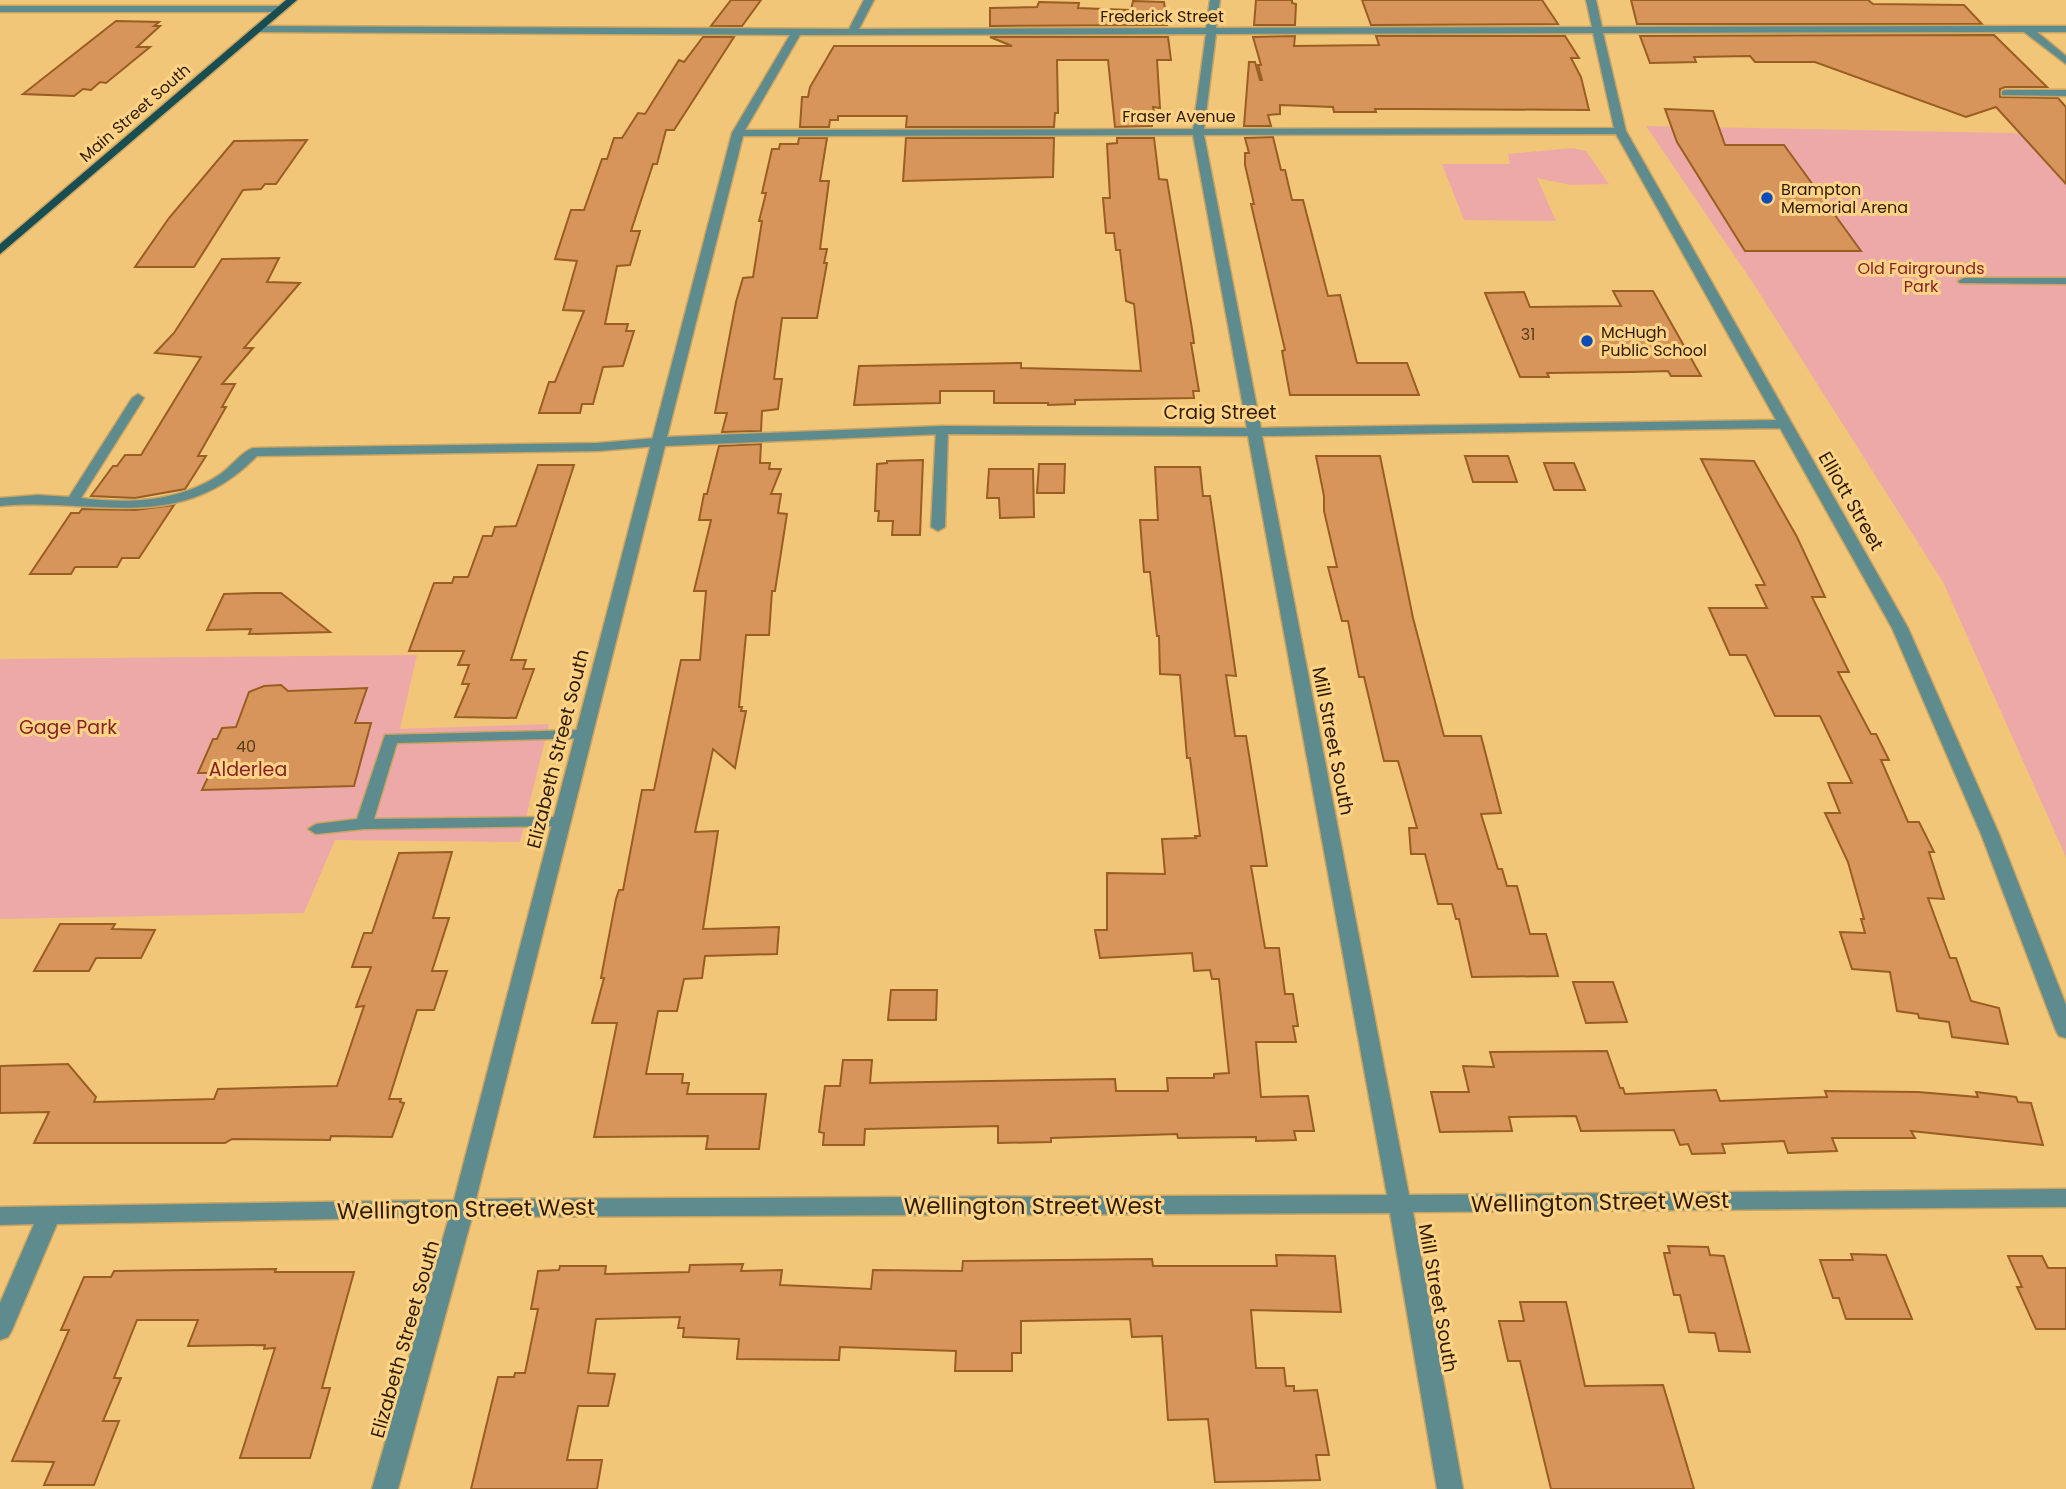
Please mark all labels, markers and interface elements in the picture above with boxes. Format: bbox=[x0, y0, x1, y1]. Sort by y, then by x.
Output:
street label: Frederick Street bbox=[1100, 5, 1224, 28]
street label: Main Street South bbox=[75, 58, 195, 168]
street label: Fraser Avenue bbox=[1122, 105, 1236, 128]
place label: Brampton Memorial Arena bbox=[1781, 178, 1908, 219]
marker: Brampton Memorial Arena bbox=[1759, 190, 1775, 206]
park label: Old Fairgrounds Park bbox=[1857, 257, 1985, 298]
place label: McHugh Public School bbox=[1601, 321, 1707, 362]
house number: 31 bbox=[1521, 323, 1535, 346]
marker: McHugh Public School bbox=[1579, 333, 1595, 349]
street label: Craig Street bbox=[1164, 399, 1276, 426]
street label: Elliott Street bbox=[1812, 446, 1890, 556]
street label: Elizabeth Street South bbox=[520, 646, 596, 852]
street label: Mill Street South bbox=[1305, 664, 1361, 818]
park label: Gage Park bbox=[19, 714, 117, 741]
house number: 40 bbox=[236, 735, 256, 758]
park label: Alderlea bbox=[209, 756, 287, 783]
street label: Wellington Street West bbox=[1470, 1184, 1730, 1220]
street label: Wellington Street West bbox=[904, 1190, 1162, 1222]
street label: Wellington Street West bbox=[336, 1191, 596, 1227]
street label: Mill Street South bbox=[1412, 1221, 1464, 1375]
street label: Elizabeth Street South bbox=[364, 1237, 446, 1441]

